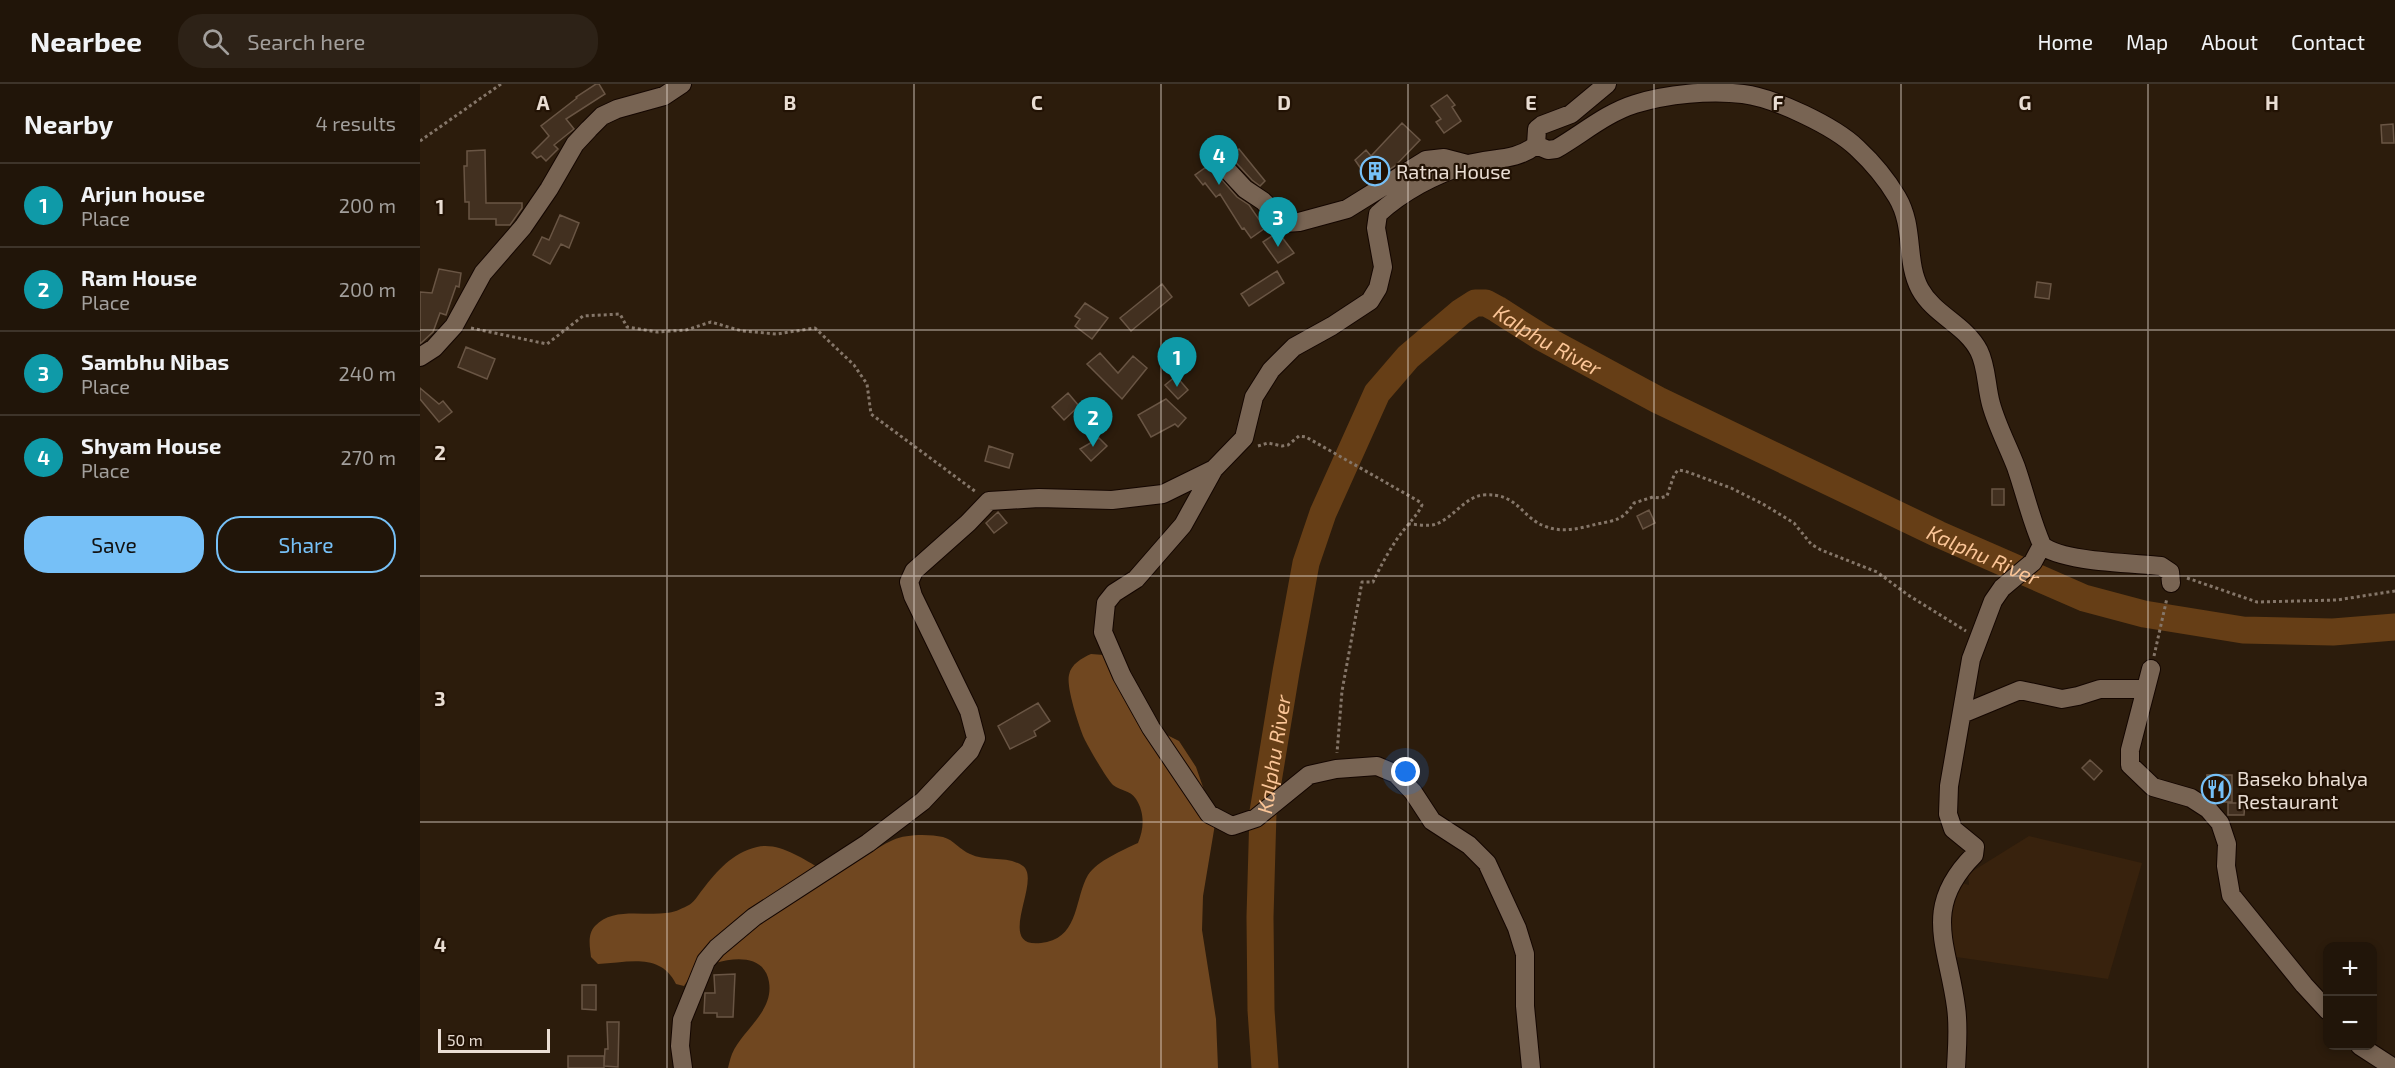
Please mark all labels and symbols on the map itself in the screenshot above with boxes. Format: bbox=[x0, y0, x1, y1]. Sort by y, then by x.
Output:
text: A bbox=[536, 90, 550, 114]
text: B bbox=[784, 90, 796, 114]
text: C bbox=[1031, 90, 1043, 114]
text: D bbox=[1277, 90, 1291, 114]
text: E bbox=[1525, 90, 1537, 114]
text: F bbox=[1772, 90, 1784, 114]
text: G bbox=[2019, 90, 2031, 114]
text: H bbox=[2265, 90, 2279, 114]
pin: 4 bbox=[1200, 135, 1238, 185]
building icon: Ratna House bbox=[1359, 155, 1391, 187]
place label: Ratna House bbox=[1396, 159, 1511, 183]
text: 1 bbox=[436, 194, 444, 218]
pin: 3 bbox=[1258, 198, 1298, 247]
water label: Kalphu River bbox=[1490, 298, 1607, 380]
pin: 1 bbox=[1158, 338, 1197, 387]
pin: 2 bbox=[1074, 398, 1112, 447]
text: 2 bbox=[434, 440, 446, 464]
water label: Kalphu River bbox=[1924, 518, 2044, 590]
text: 3 bbox=[434, 686, 446, 710]
water label: Kalphu River bbox=[1250, 692, 1295, 815]
your location bbox=[1391, 757, 1420, 786]
place label: Baseko bhalya Restaurant bbox=[2237, 766, 2368, 813]
restaurant icon: Baseko bhalya Restaurant bbox=[2200, 773, 2232, 805]
text: 4 bbox=[434, 932, 447, 956]
scale bar bbox=[438, 1026, 550, 1054]

